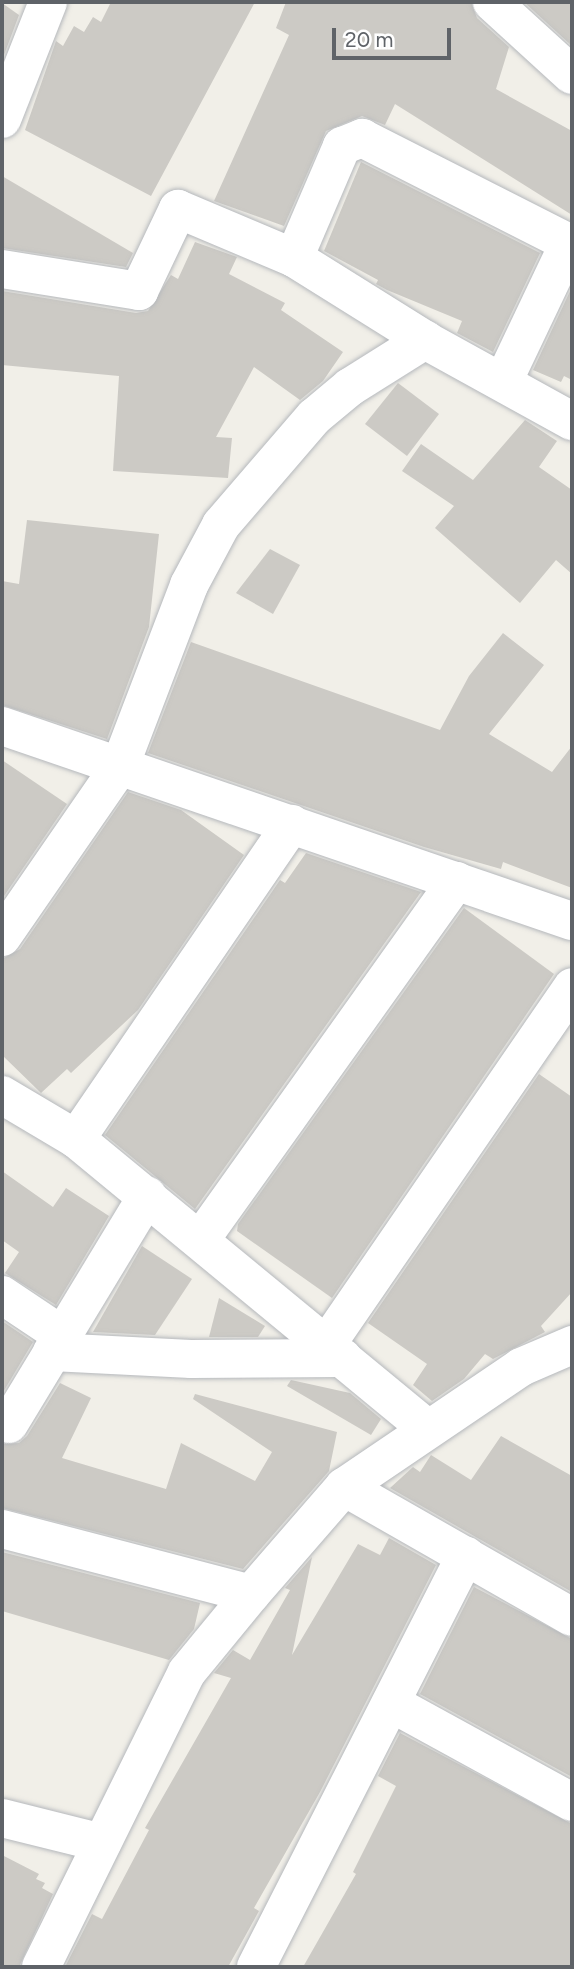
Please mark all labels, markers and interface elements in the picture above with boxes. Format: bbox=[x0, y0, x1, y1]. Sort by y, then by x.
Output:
scale bar bbox=[336, 14, 455, 58]
text: 20 m bbox=[345, 27, 393, 52]

